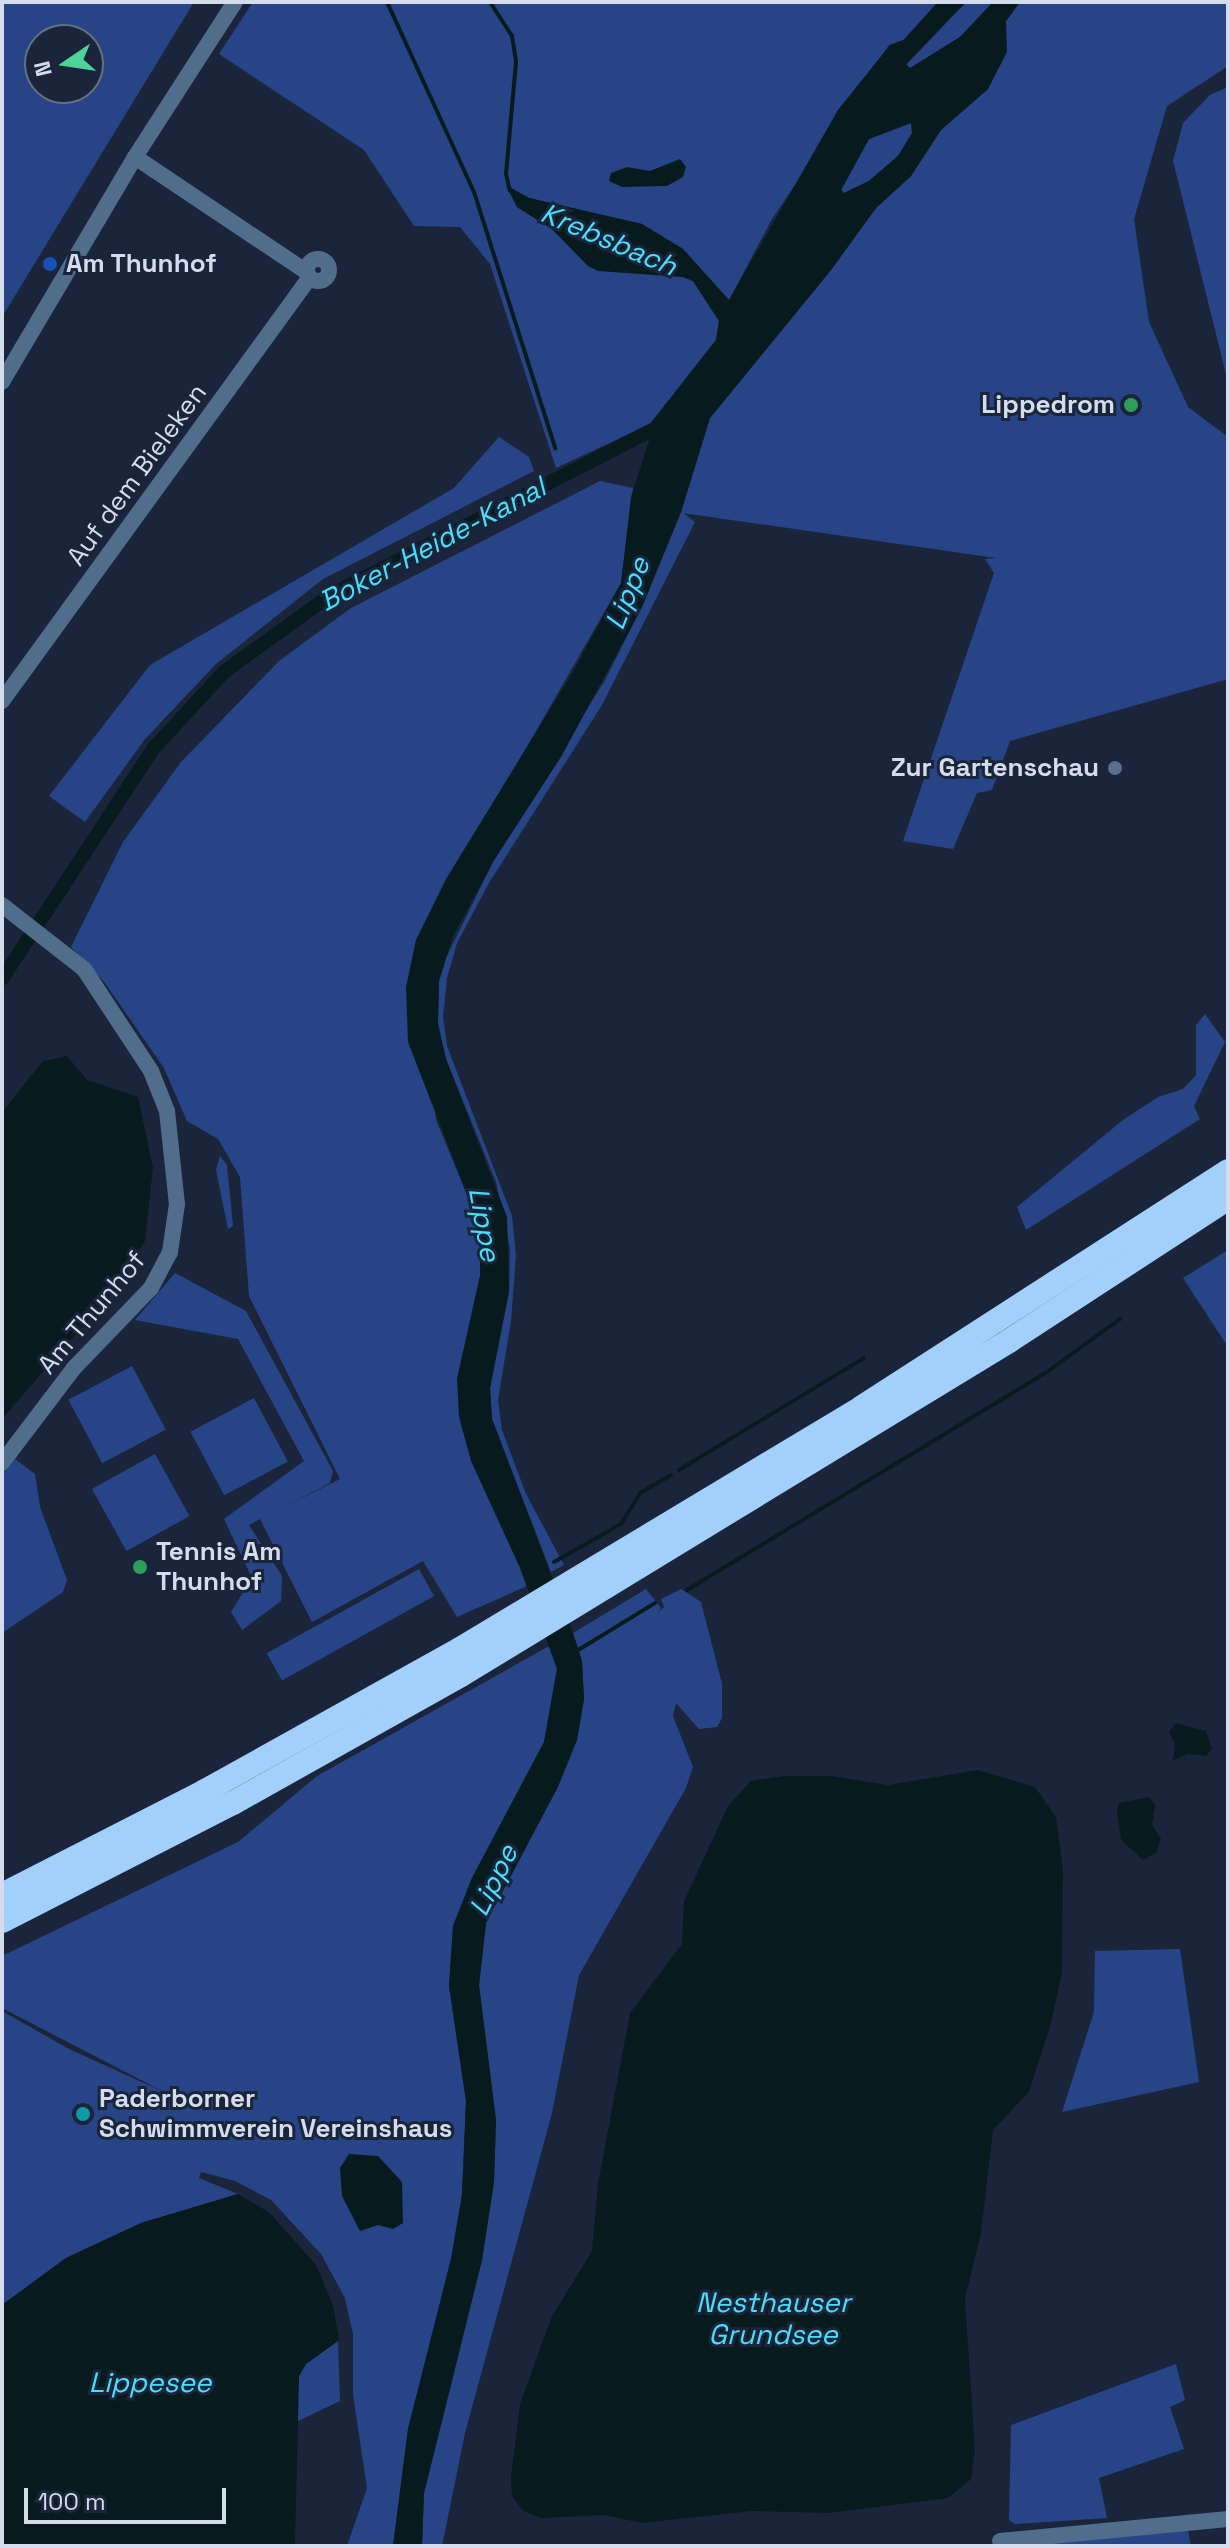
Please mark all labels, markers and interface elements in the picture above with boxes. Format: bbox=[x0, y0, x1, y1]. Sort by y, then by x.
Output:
north arrow bbox=[24, 24, 104, 104]
text: N bbox=[27, 59, 58, 79]
water label: Krebsbach bbox=[536, 195, 682, 283]
place label: Am Thunhof bbox=[66, 248, 217, 280]
marker: Am Thunhof bbox=[41, 255, 59, 273]
street label: Auf dem Bieleken bbox=[61, 378, 213, 572]
place label: Lippedrom bbox=[981, 389, 1115, 421]
marker: Lippedrom bbox=[1122, 396, 1140, 414]
water label: Boker-Heide-Kanal bbox=[313, 470, 551, 618]
water label: Lippe bbox=[597, 552, 657, 634]
place label: Zur Gartenschau bbox=[891, 752, 1099, 784]
marker: Zur Gartenschau bbox=[1106, 759, 1124, 777]
water label: Lippe bbox=[462, 1184, 508, 1264]
street label: Am Thunhof bbox=[31, 1245, 153, 1381]
place label: Tennis Am Thunhof bbox=[156, 1536, 282, 1598]
marker: Tennis Am Thunhof bbox=[131, 1558, 149, 1576]
water label: Lippe bbox=[462, 1839, 524, 1921]
place label: Paderborner Schwimmverein Vereinshaus bbox=[99, 2083, 453, 2144]
marker: Paderborner Schwimmverein Vereinshaus bbox=[74, 2105, 92, 2123]
water label: Nesthauser Grundsee bbox=[696, 2285, 850, 2351]
water label: Lippesee bbox=[89, 2365, 211, 2399]
scale bar bbox=[28, 2472, 230, 2522]
text: 100 m bbox=[38, 2486, 106, 2517]

